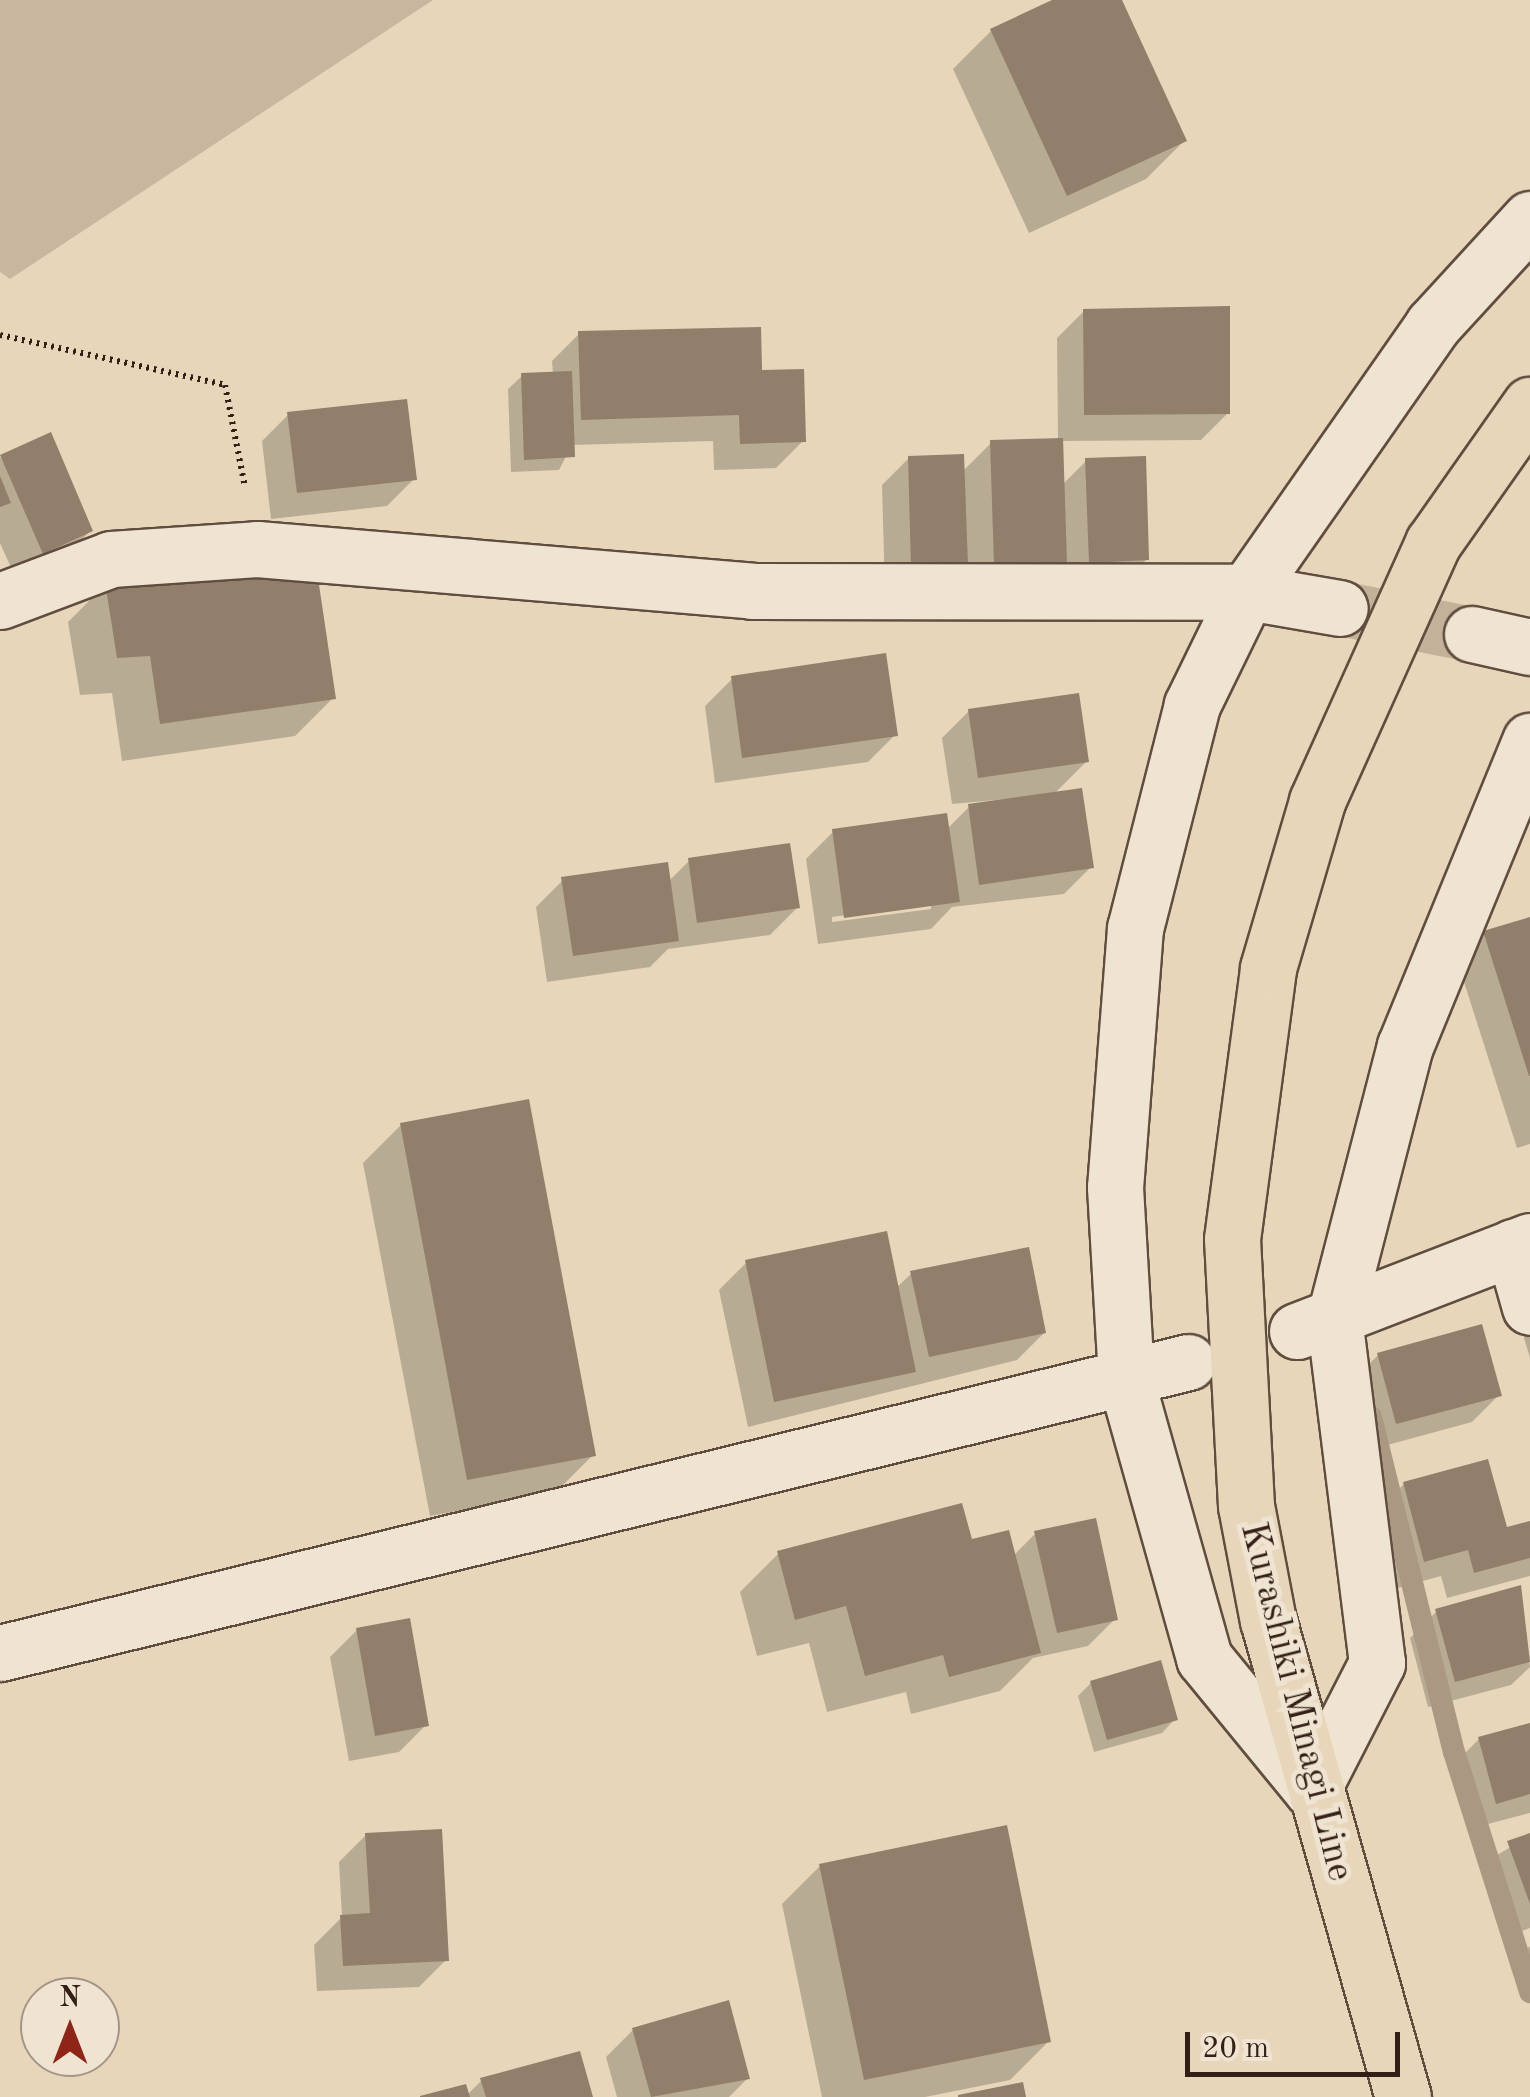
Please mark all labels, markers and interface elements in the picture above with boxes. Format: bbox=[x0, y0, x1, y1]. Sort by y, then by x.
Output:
street label: Kurashiki Minagi Line bbox=[1228, 1518, 1362, 1886]
north arrow bbox=[20, 1977, 120, 2077]
text: N bbox=[59, 1985, 81, 2013]
scale bar bbox=[1190, 2012, 1405, 2074]
text: 20 m bbox=[1202, 2034, 1269, 2064]

